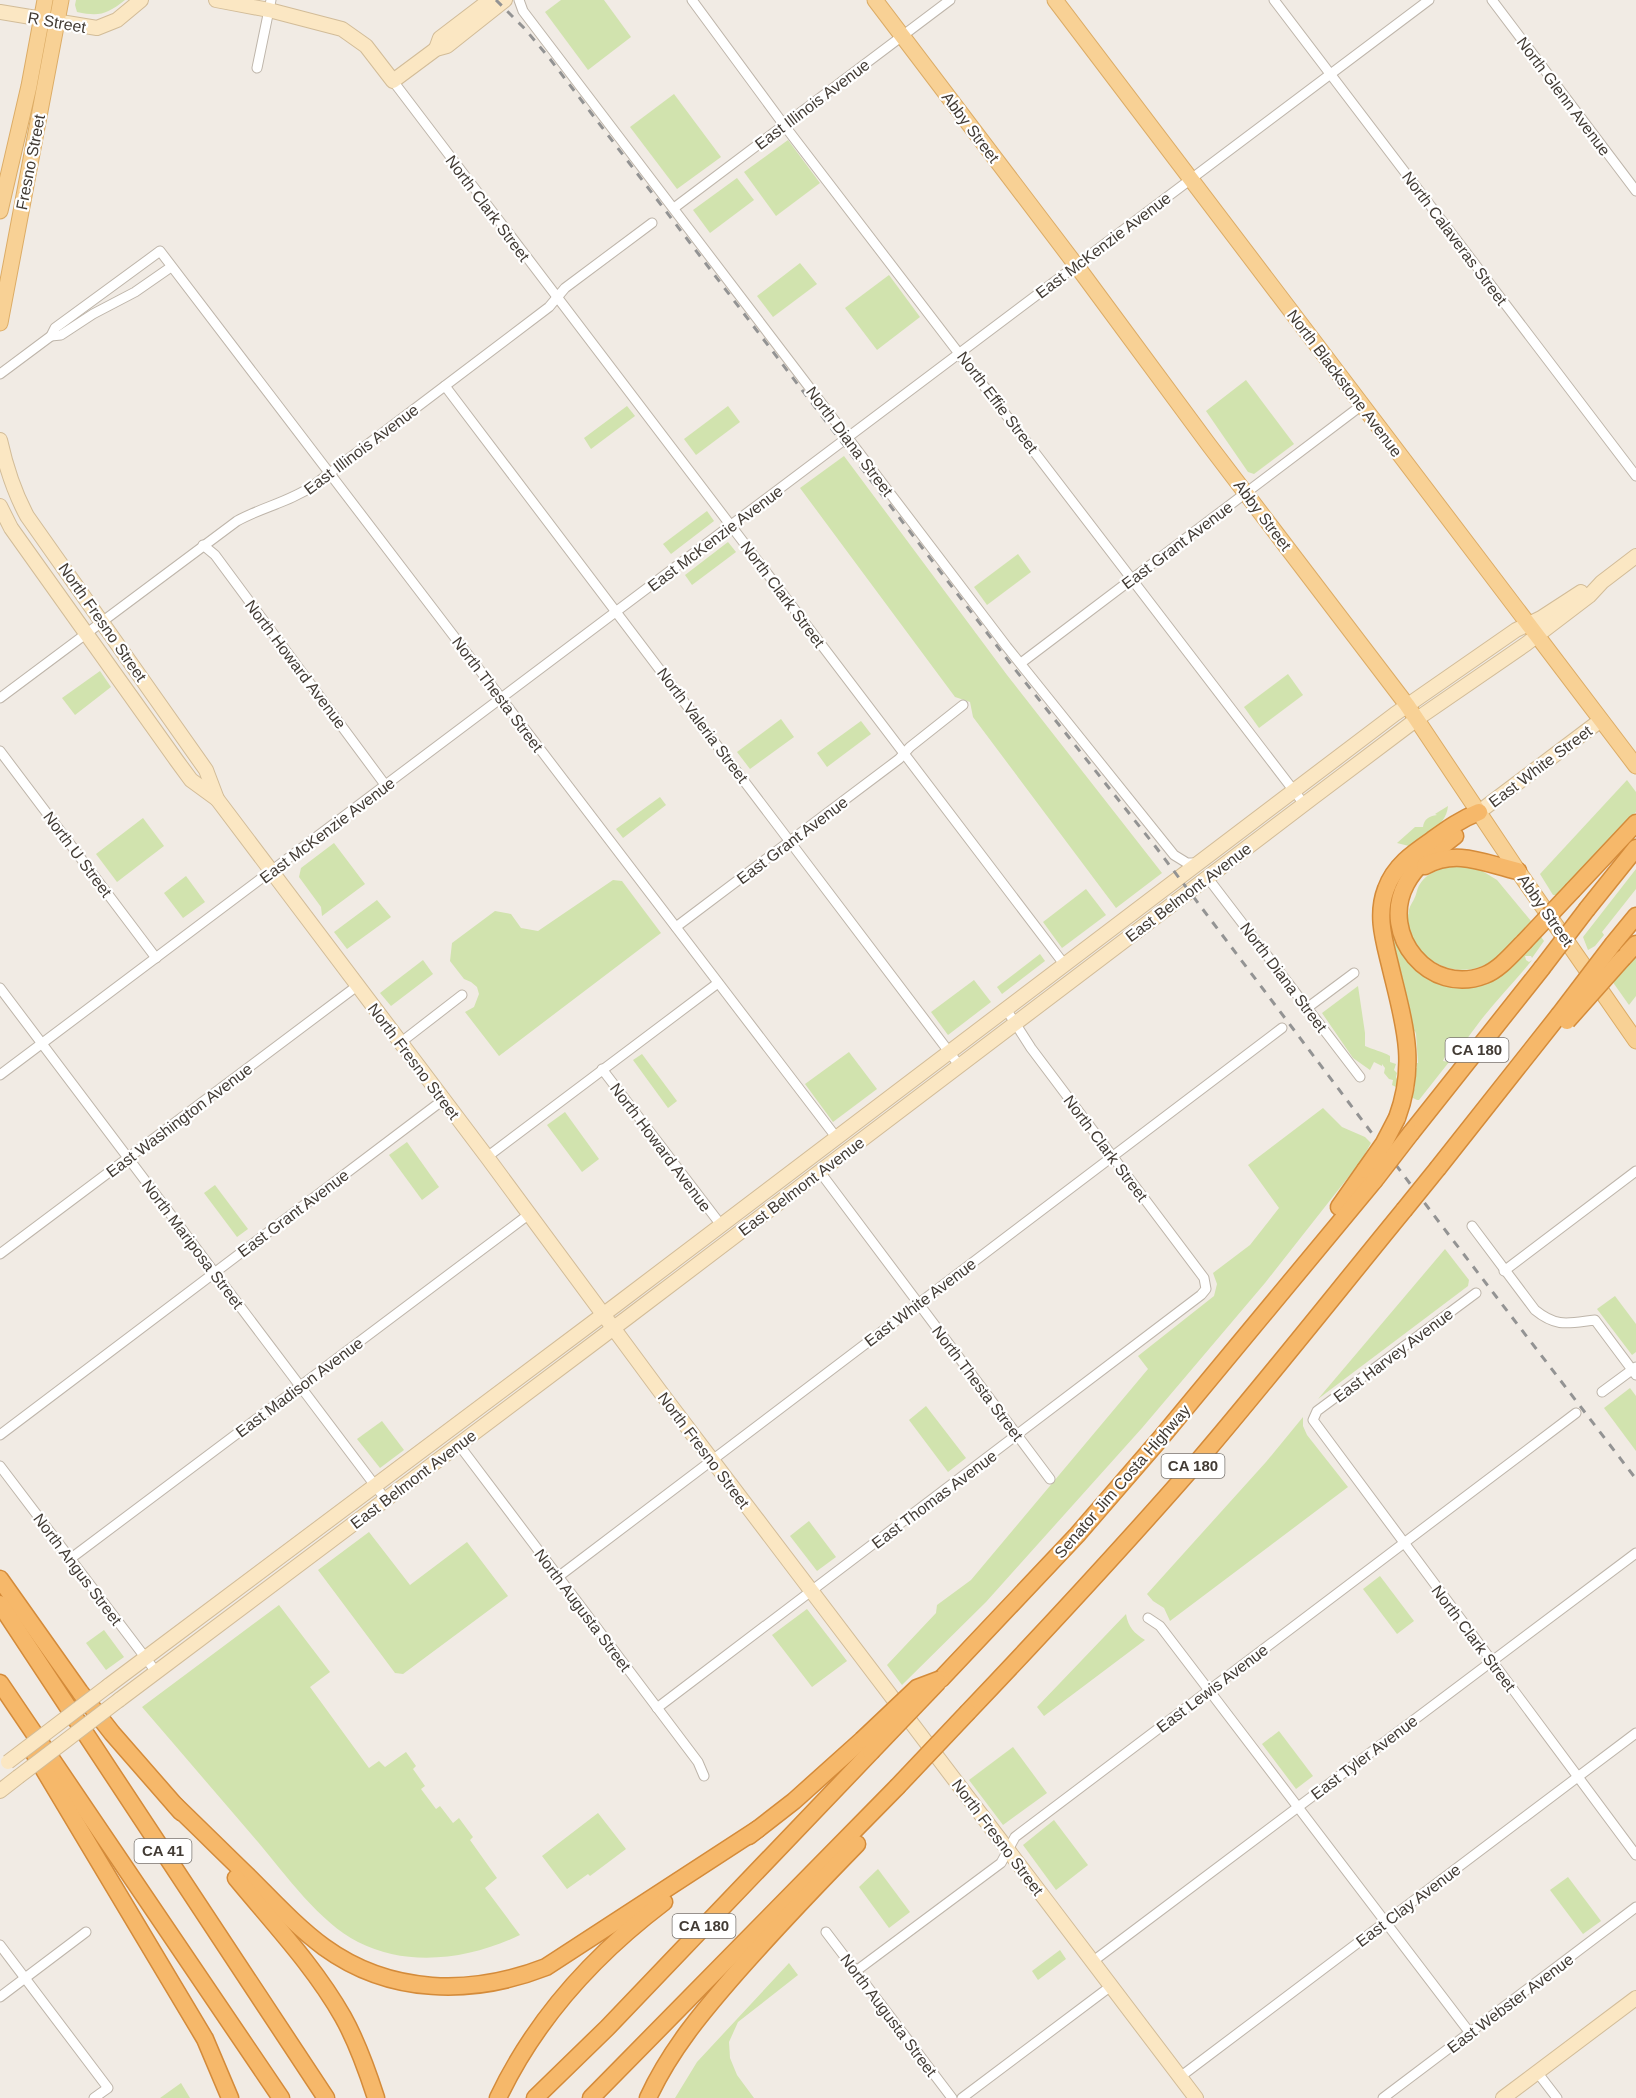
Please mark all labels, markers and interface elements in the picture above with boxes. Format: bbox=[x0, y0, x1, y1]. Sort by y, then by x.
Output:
street label: R Street bbox=[27, 9, 88, 36]
street label: North Glenn Avenue bbox=[1514, 34, 1614, 159]
street label: East Illinois Avenue bbox=[752, 56, 873, 153]
street label: Abby Street bbox=[939, 89, 1003, 166]
street label: Fresno Street bbox=[13, 112, 48, 211]
street label: North Clark Street bbox=[442, 152, 533, 265]
street label: North Calaveras Street bbox=[1399, 168, 1511, 309]
street label: East McKenzie Avenue bbox=[1033, 189, 1174, 302]
street label: North Blackstone Avenue bbox=[1284, 307, 1405, 460]
street label: North Effie Street bbox=[954, 348, 1042, 457]
street label: North Diana Street bbox=[803, 383, 897, 500]
street label: East Illinois Avenue bbox=[301, 401, 422, 498]
street label: Abby Street bbox=[1231, 477, 1295, 554]
street label: East McKenzie Avenue bbox=[645, 482, 786, 595]
street label: East Grant Avenue bbox=[1119, 498, 1236, 593]
street label: North Clark Street bbox=[737, 538, 828, 651]
street label: North Fresno Street bbox=[55, 560, 150, 685]
street label: North Howard Avenue bbox=[242, 597, 349, 732]
street label: North Thesta Street bbox=[449, 634, 547, 755]
street label: North Valeria Street bbox=[654, 665, 752, 786]
street label: East White Street bbox=[1485, 722, 1596, 811]
street label: East McKenzie Avenue bbox=[257, 774, 398, 887]
street label: East Grant Avenue bbox=[734, 793, 851, 888]
street label: North U Street bbox=[40, 808, 115, 901]
street label: East Belmont Avenue bbox=[1122, 840, 1254, 945]
street label: Abby Street bbox=[1515, 871, 1577, 950]
street label: North Diana Street bbox=[1237, 919, 1331, 1036]
street label: North Fresno Street bbox=[365, 1000, 463, 1123]
road number: CA 180 bbox=[1446, 1038, 1508, 1062]
street label: East Washington Avenue bbox=[103, 1060, 256, 1181]
street label: North Howard Avenue bbox=[607, 1080, 714, 1215]
street label: North Clark Street bbox=[1060, 1092, 1151, 1205]
street label: East Belmont Avenue bbox=[735, 1134, 867, 1239]
street label: East Grant Avenue bbox=[235, 1166, 352, 1261]
street label: North Mariposa Street bbox=[139, 1177, 247, 1312]
street label: East White Avenue bbox=[861, 1255, 979, 1350]
street label: East Harvey Avenue bbox=[1330, 1305, 1456, 1406]
street label: North Thesta Street bbox=[929, 1323, 1027, 1444]
street label: East Madison Avenue bbox=[232, 1334, 366, 1441]
street label: North Fresno Street bbox=[655, 1389, 753, 1512]
street label: Senator Jim Costa Highway bbox=[1051, 1401, 1194, 1561]
street label: East Belmont Avenue bbox=[347, 1427, 479, 1532]
street label: East Thomas Avenue bbox=[869, 1447, 1000, 1552]
road number: CA 180 bbox=[1162, 1454, 1224, 1478]
street label: North Angus Street bbox=[30, 1510, 125, 1629]
street label: North Augusta Street bbox=[531, 1546, 634, 1675]
street label: North Clark Street bbox=[1428, 1582, 1519, 1695]
street label: East Lewis Avenue bbox=[1153, 1641, 1271, 1736]
street label: East Tyler Avenue bbox=[1308, 1712, 1421, 1803]
street label: North Fresno Street bbox=[949, 1776, 1047, 1899]
road number: CA 41 bbox=[134, 1839, 192, 1863]
street label: East Clay Avenue bbox=[1353, 1861, 1464, 1950]
road number: CA 180 bbox=[672, 1914, 736, 1938]
street label: East Webster Avenue bbox=[1444, 1950, 1577, 2056]
street label: North Augusta Street bbox=[837, 1951, 940, 2080]

